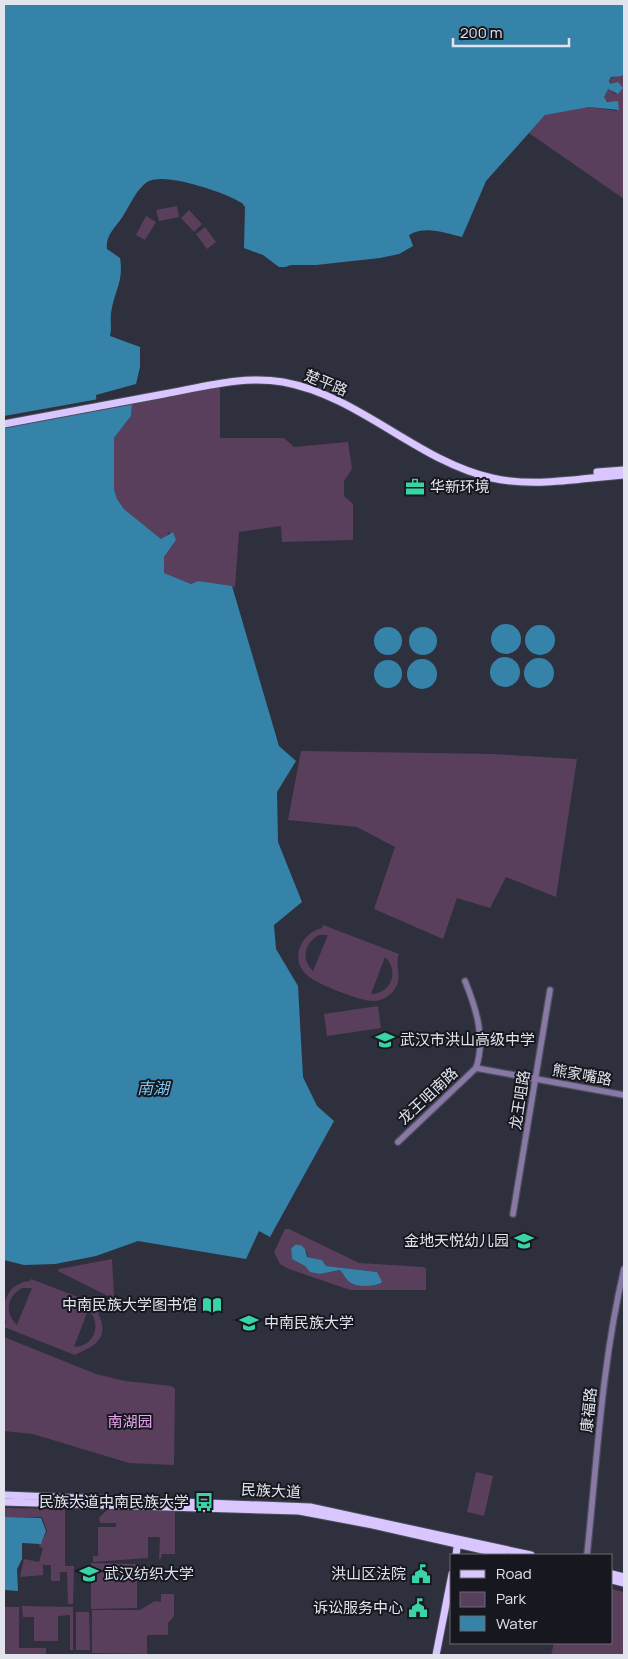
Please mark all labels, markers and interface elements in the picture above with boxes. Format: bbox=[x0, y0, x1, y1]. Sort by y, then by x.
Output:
scale bar bbox=[453, 15, 569, 47]
text: 200 m bbox=[460, 22, 503, 43]
street label: 楚平路 bbox=[301, 364, 351, 401]
office icon: 华新环境 bbox=[404, 476, 426, 498]
place label: 华新环境 bbox=[430, 476, 490, 497]
school or university icon: 武汉市洪山高级中学 bbox=[374, 1029, 396, 1051]
place label: 武汉市洪山高级中学 bbox=[400, 1029, 535, 1050]
street label: 熊家嘴路 bbox=[551, 1059, 613, 1090]
street label: 龙王咀南路 bbox=[393, 1062, 462, 1129]
street label: 龙王咀路 bbox=[504, 1069, 535, 1131]
water label: 南湖 bbox=[137, 1077, 172, 1099]
place label: 金地天悦幼儿园 bbox=[404, 1230, 509, 1251]
school or university icon: 金地天悦幼儿园 bbox=[513, 1230, 535, 1252]
place label: 中南民族大学图书馆 bbox=[62, 1294, 197, 1315]
library icon: 中南民族大学图书馆 bbox=[201, 1294, 223, 1316]
school or university icon: 中南民族大学 bbox=[238, 1312, 260, 1334]
place label: 中南民族大学 bbox=[264, 1312, 354, 1333]
street label: 康福路 bbox=[576, 1386, 601, 1433]
park label: 南湖园 bbox=[107, 1411, 153, 1432]
street label: 民族大道 bbox=[241, 1478, 302, 1503]
place label: 民族大道中南民族大学 bbox=[39, 1491, 189, 1512]
bus stop icon: 民族大道中南民族大学 bbox=[193, 1491, 215, 1513]
legend bbox=[450, 1554, 613, 1644]
school or university icon: 武汉纺织大学 bbox=[78, 1563, 100, 1585]
place label: 武汉纺织大学 bbox=[104, 1563, 194, 1584]
place label: 洪山区法院 bbox=[331, 1563, 406, 1584]
public building icon: 洪山区法院 bbox=[410, 1563, 432, 1585]
text: Road bbox=[496, 1563, 532, 1584]
text: Park bbox=[496, 1588, 526, 1609]
place label: 诉讼服务中心 bbox=[313, 1597, 403, 1618]
public building icon: 诉讼服务中心 bbox=[407, 1597, 429, 1619]
text: Water bbox=[496, 1613, 538, 1634]

